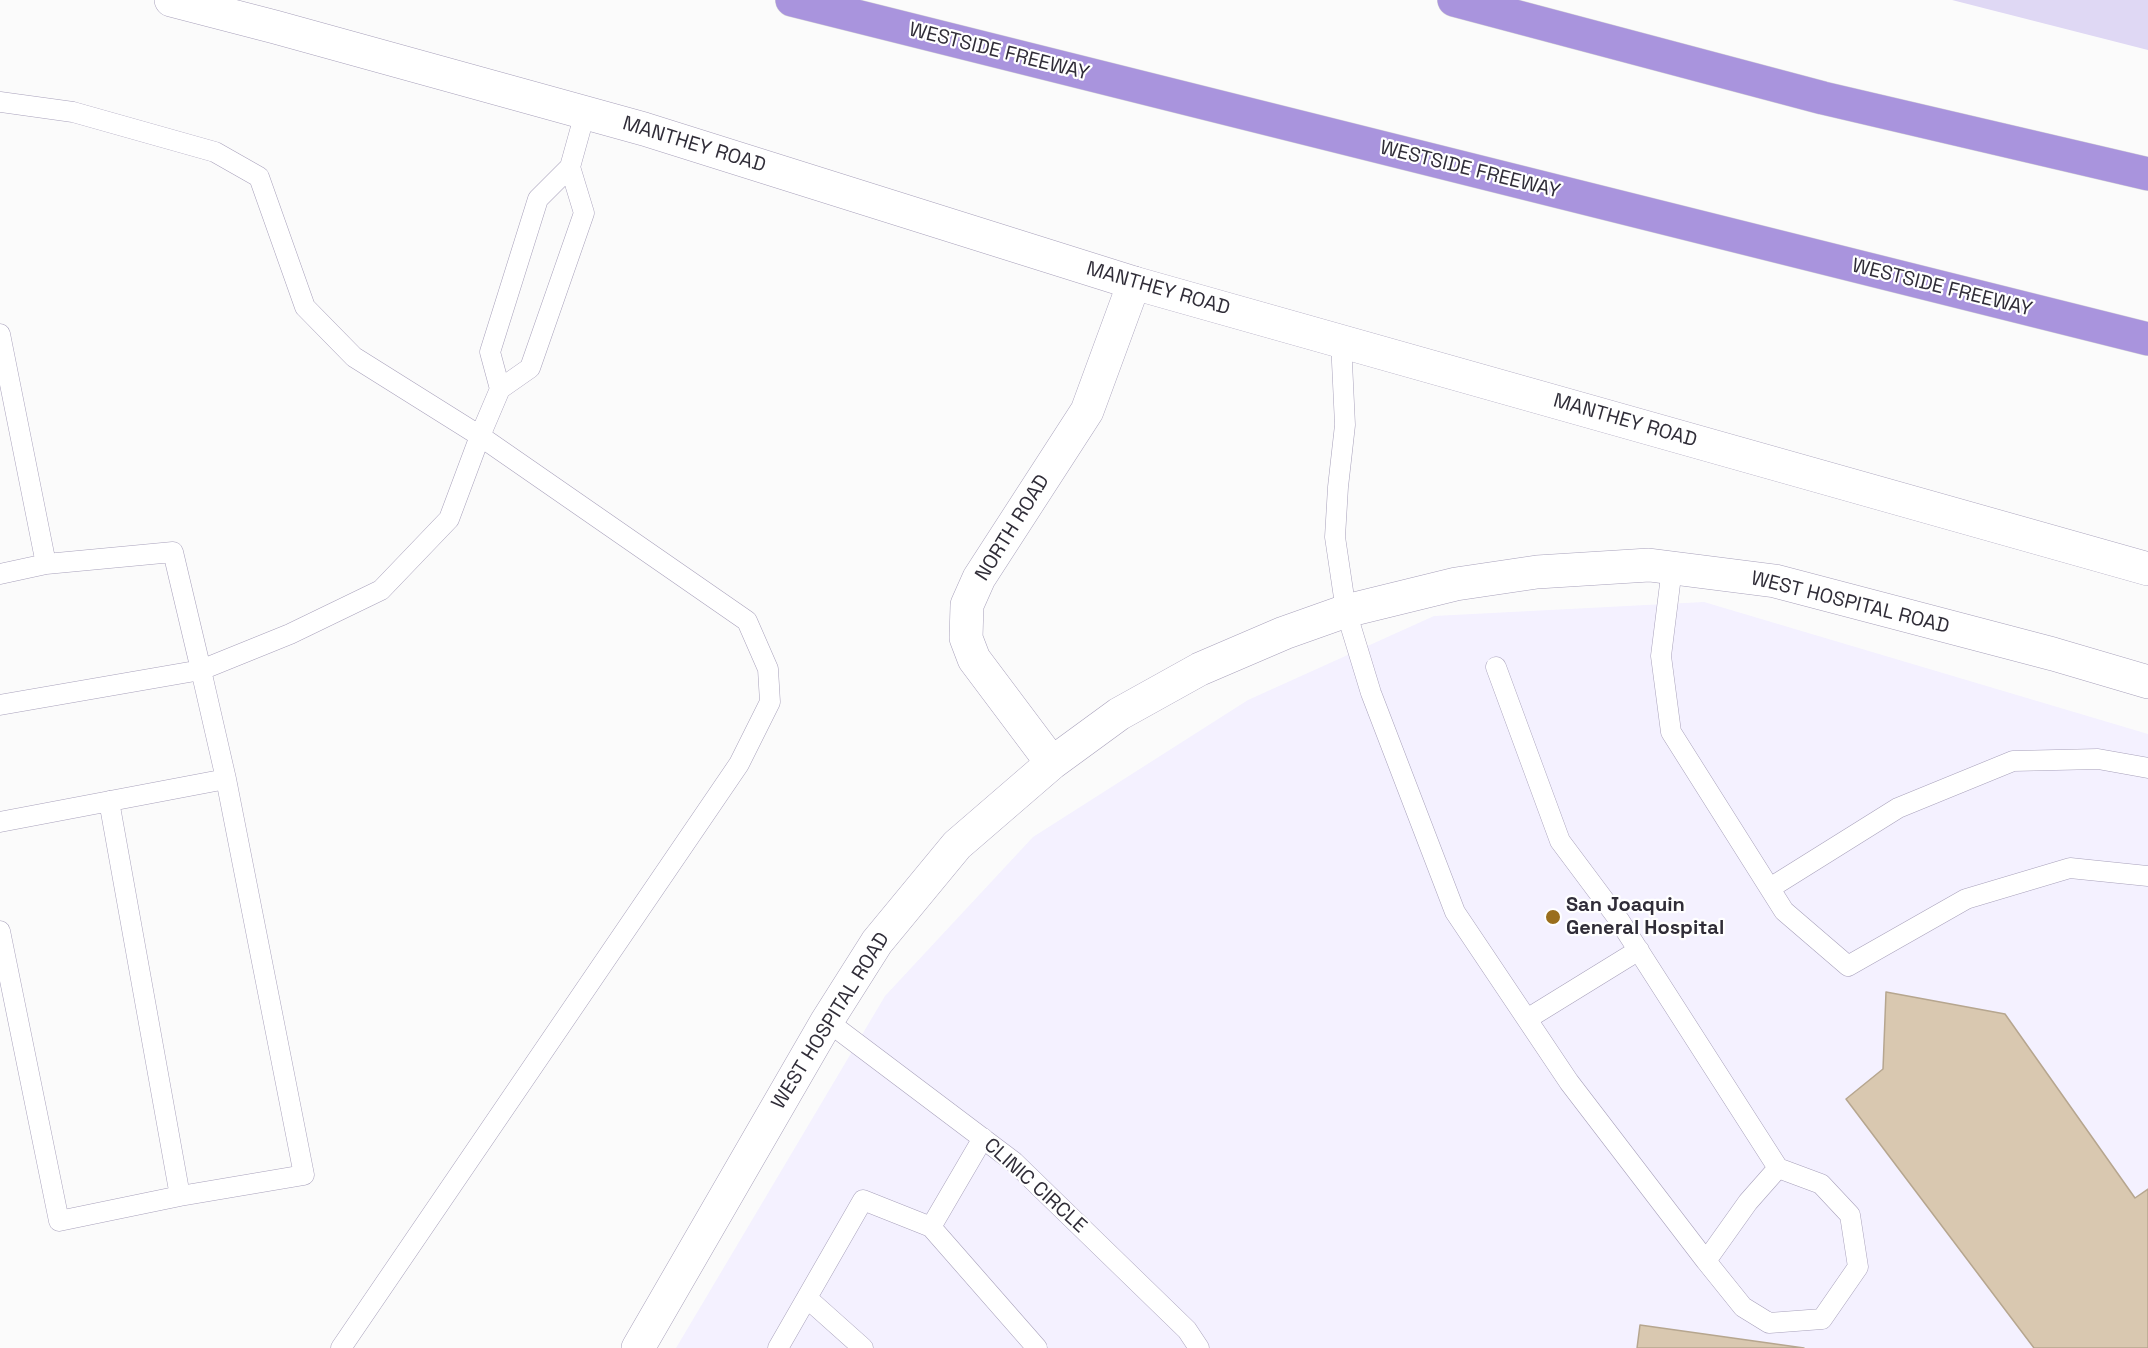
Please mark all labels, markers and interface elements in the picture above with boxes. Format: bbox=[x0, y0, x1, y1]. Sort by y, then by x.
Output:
street label: WESTSIDE FREEWAY bbox=[906, 18, 1092, 86]
street label: MANTHEY ROAD bbox=[620, 112, 768, 178]
street label: WESTSIDE FREEWAY bbox=[1377, 136, 1563, 204]
street label: WESTSIDE FREEWAY bbox=[1849, 254, 2035, 322]
street label: MANTHEY ROAD bbox=[1083, 257, 1233, 321]
street label: MANTHEY ROAD bbox=[1550, 389, 1700, 453]
street label: NORTH ROAD bbox=[971, 470, 1055, 586]
street label: WEST HOSPITAL ROAD bbox=[1748, 567, 1952, 639]
place label: San Joaquin General Hospital bbox=[1566, 894, 1724, 941]
marker: San Joaquin General Hospital bbox=[1544, 908, 1562, 926]
street label: WEST HOSPITAL ROAD bbox=[767, 928, 895, 1114]
street label: CLINIC CIRCLE bbox=[979, 1134, 1091, 1238]

